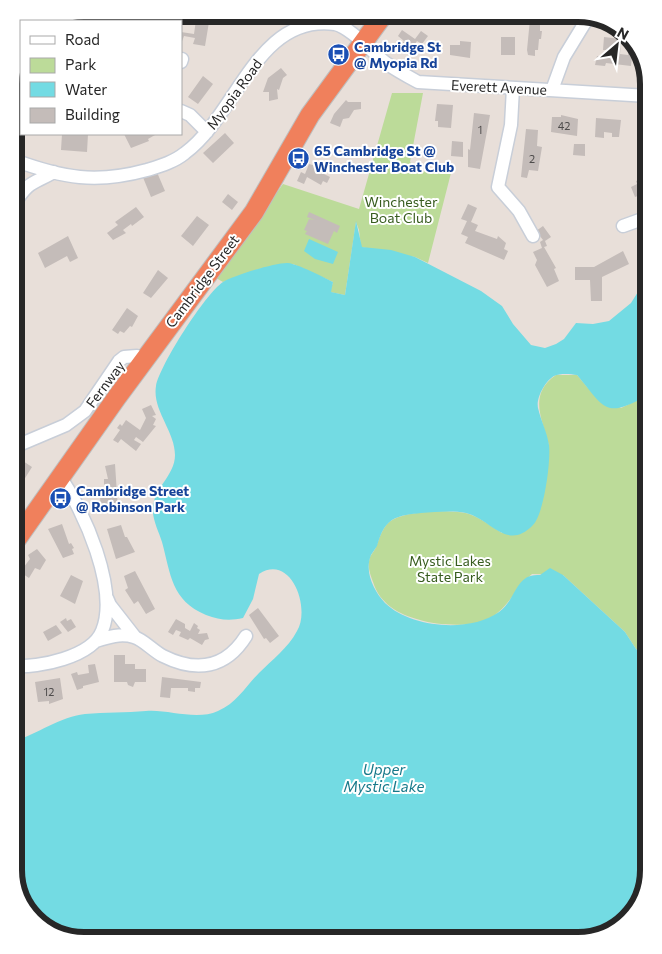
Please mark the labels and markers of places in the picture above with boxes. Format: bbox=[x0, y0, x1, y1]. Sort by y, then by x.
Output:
place label: Cambridge St @ Myopia Rd bbox=[354, 38, 441, 71]
bus stop icon: Cambridge St @ Myopia Rd bbox=[326, 42, 350, 66]
place label: 65 Cambridge St @ Winchester Boat Club bbox=[314, 142, 454, 175]
bus stop icon: 65 Cambridge St @ Winchester Boat Club bbox=[286, 146, 310, 170]
place label: Cambridge Street @ Robinson Park bbox=[76, 482, 189, 515]
bus stop icon: Cambridge Street @ Robinson Park bbox=[48, 486, 72, 510]

